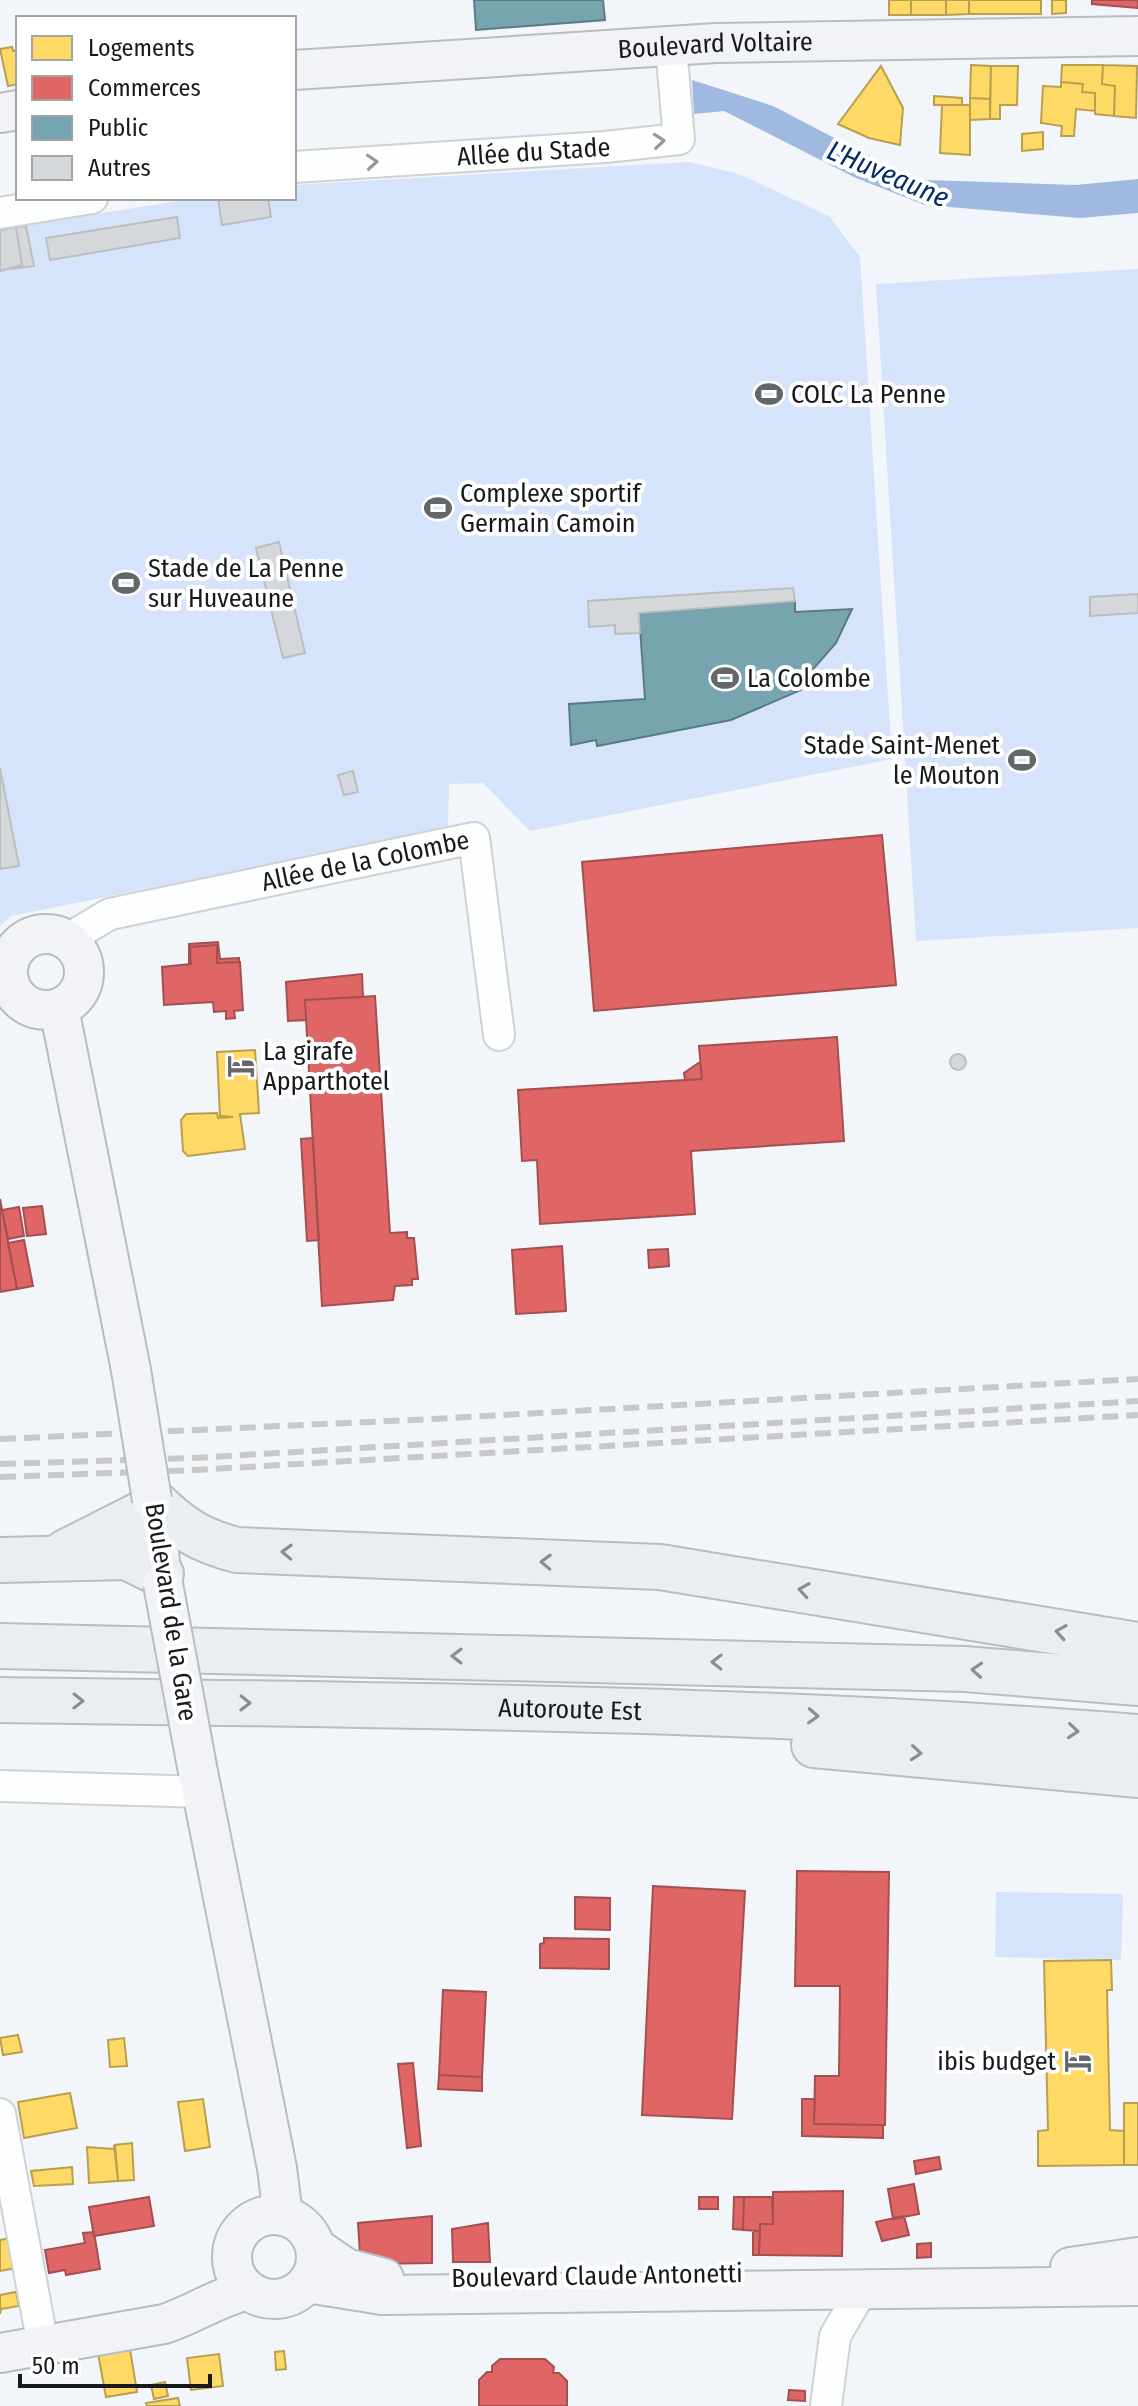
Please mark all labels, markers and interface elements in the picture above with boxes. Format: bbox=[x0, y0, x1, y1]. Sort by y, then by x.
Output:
legend bbox=[16, 16, 296, 200]
street label: Boulevard Voltaire bbox=[617, 26, 813, 65]
text: Logements bbox=[88, 34, 195, 62]
text: Commerces bbox=[88, 74, 201, 102]
text: Public bbox=[88, 114, 148, 142]
street label: Allée du Stade bbox=[456, 131, 611, 172]
one-way arrow bbox=[653, 133, 666, 150]
water label: L'Huveaune bbox=[822, 134, 954, 214]
text: Autres bbox=[88, 154, 151, 182]
one-way arrow bbox=[366, 154, 379, 171]
sports icon: COLC La Penne bbox=[754, 379, 784, 409]
place label: COLC La Penne bbox=[791, 379, 946, 410]
place label: Complexe sportif Germain Camoin bbox=[460, 478, 642, 539]
sports icon: Complexe sportif Germain Camoin bbox=[423, 493, 453, 523]
place label: Stade de La Penne sur Huveaune bbox=[148, 553, 344, 614]
sports icon: Stade de La Penne sur Huveaune bbox=[111, 568, 141, 598]
sports icon: La Colombe bbox=[710, 663, 740, 693]
place label: La Colombe bbox=[747, 663, 871, 694]
place label: Stade Saint-Menet le Mouton bbox=[804, 730, 1000, 791]
sports icon: Stade Saint-Menet le Mouton bbox=[1007, 745, 1037, 775]
street label: Allée de la Colombe bbox=[259, 824, 472, 897]
place label: La girafe Apparthotel bbox=[263, 1036, 390, 1097]
hotel icon: La girafe Apparthotel bbox=[226, 1051, 256, 1081]
street label: Boulevard de la Gare bbox=[138, 1501, 204, 1723]
one-way arrow bbox=[280, 1544, 293, 1561]
one-way arrow bbox=[539, 1554, 552, 1571]
one-way arrow bbox=[798, 1583, 811, 1600]
one-way arrow bbox=[1054, 1624, 1068, 1641]
one-way arrow bbox=[450, 1647, 463, 1665]
one-way arrow bbox=[710, 1654, 723, 1671]
one-way arrow bbox=[970, 1662, 983, 1679]
one-way arrow bbox=[72, 1692, 85, 1710]
street label: Autoroute Est bbox=[498, 1692, 643, 1727]
one-way arrow bbox=[239, 1694, 252, 1712]
one-way arrow bbox=[807, 1707, 820, 1724]
one-way arrow bbox=[1067, 1722, 1080, 1739]
one-way arrow bbox=[910, 1744, 923, 1761]
place label: ibis budget bbox=[937, 2046, 1056, 2077]
hotel icon: ibis budget bbox=[1063, 2046, 1093, 2076]
street label: Boulevard Claude Antonetti bbox=[451, 2258, 743, 2294]
scale bar bbox=[20, 2338, 210, 2388]
text: 50 m bbox=[32, 2352, 80, 2380]

